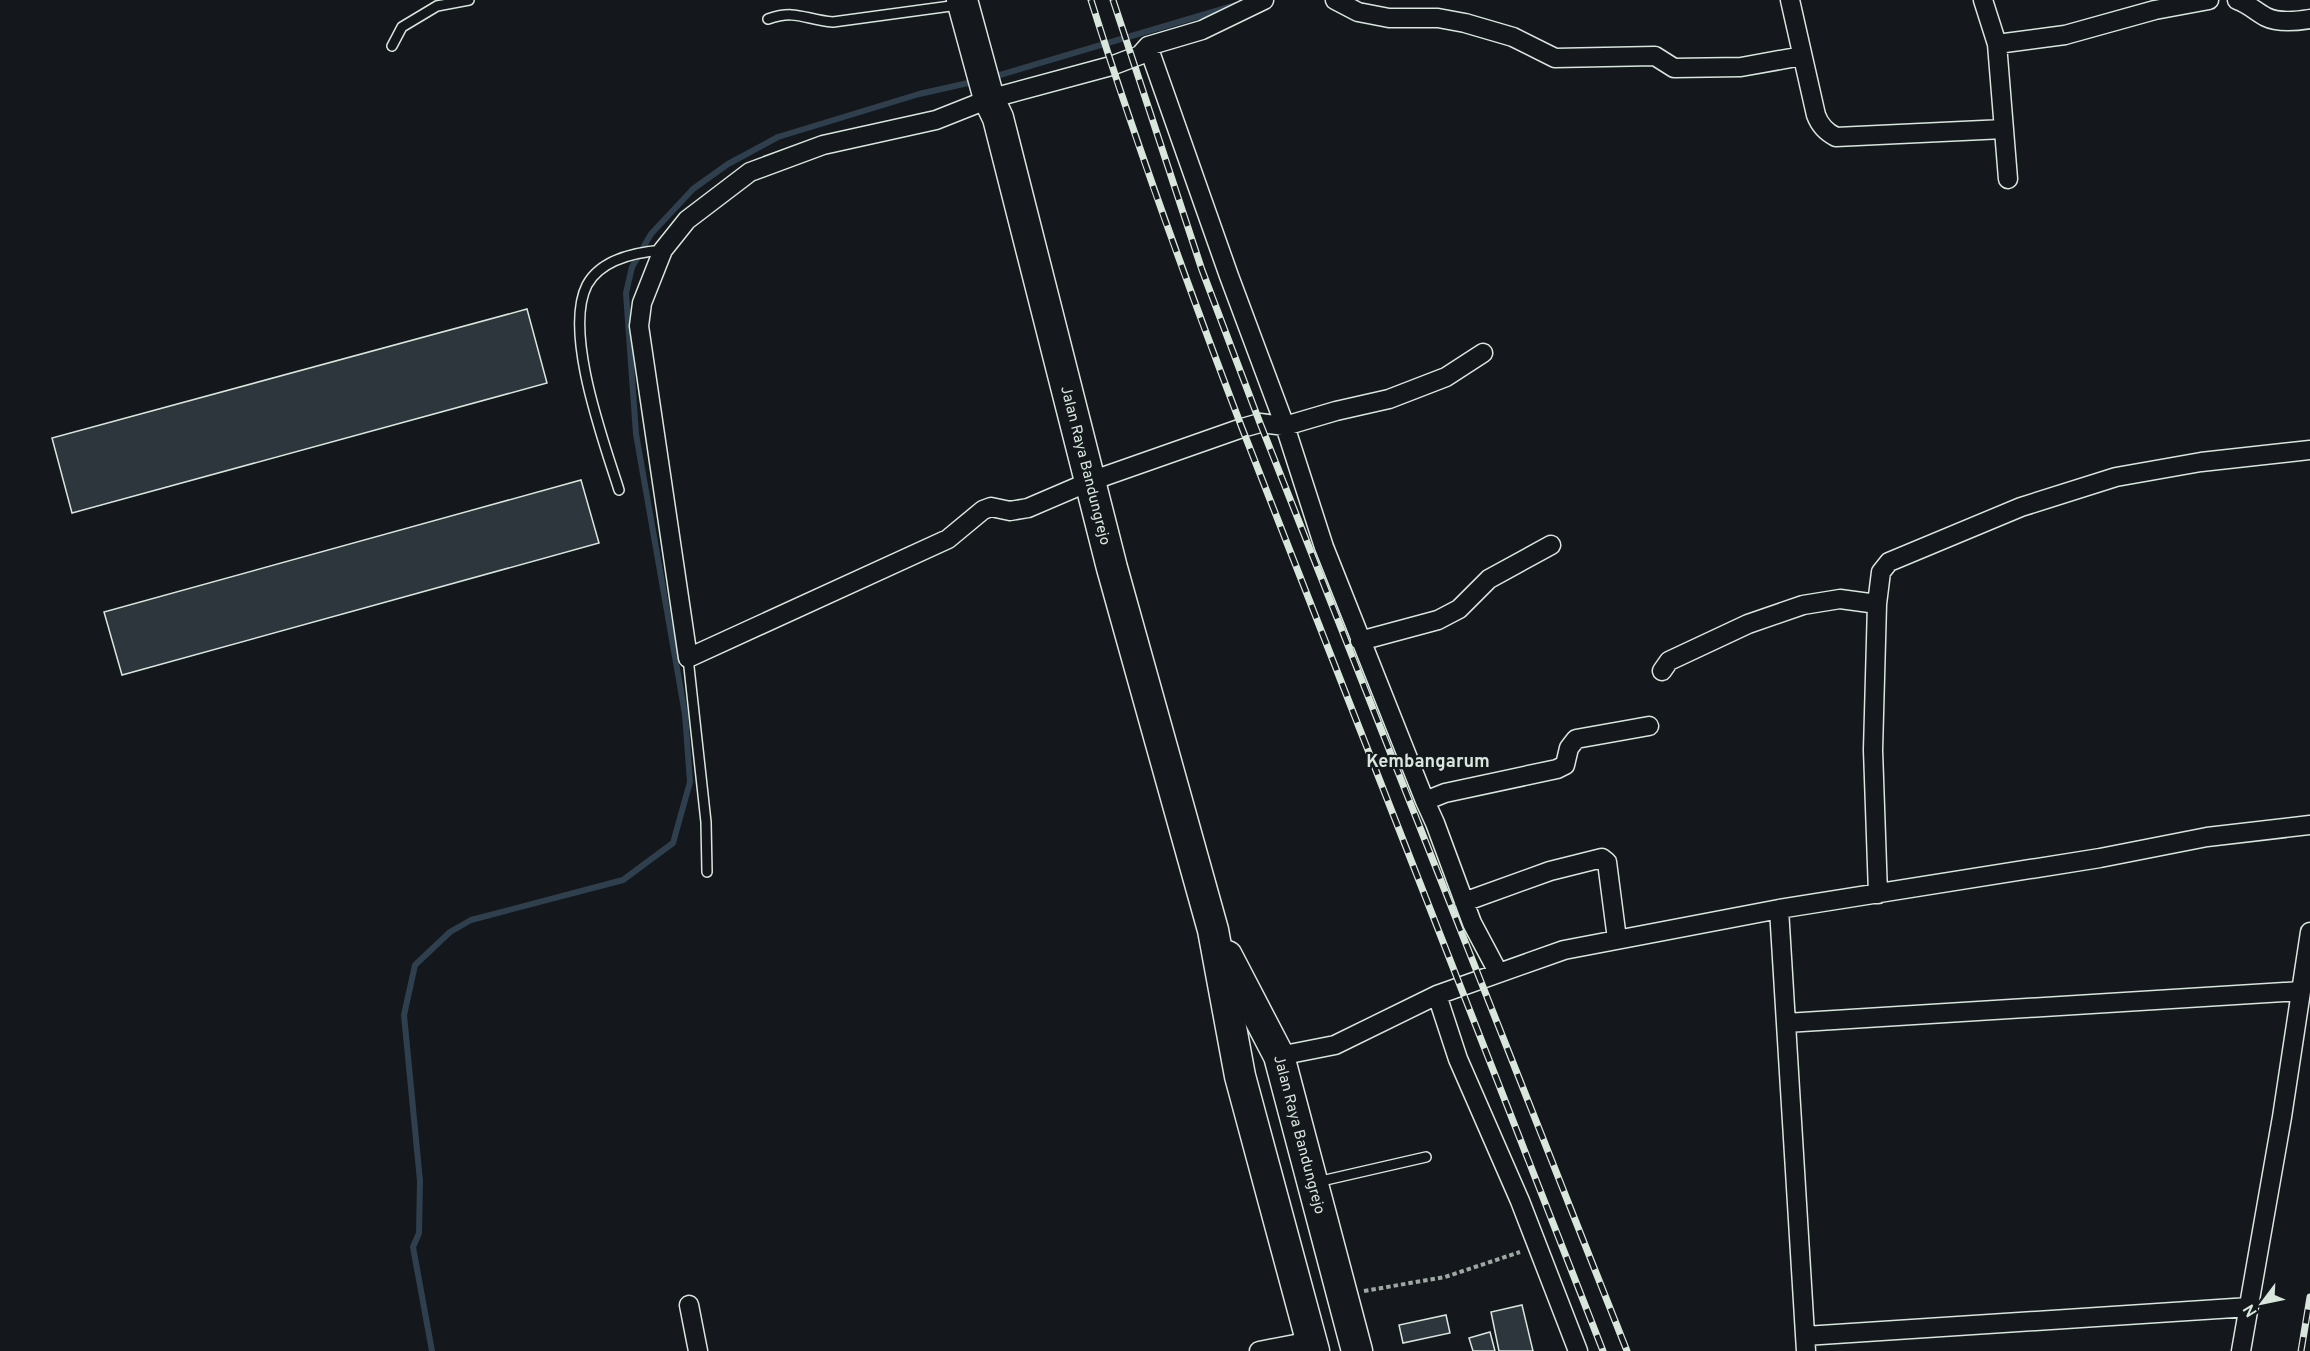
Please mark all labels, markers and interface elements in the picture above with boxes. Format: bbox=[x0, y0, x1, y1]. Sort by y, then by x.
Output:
street label: Jalan Raya Bandungrejo bbox=[1055, 384, 1114, 547]
district label: Kembangarum bbox=[1366, 751, 1490, 774]
street label: Jalan Raya Bandungrejo bbox=[1268, 1053, 1328, 1216]
north arrow bbox=[2232, 1273, 2292, 1333]
text: N bbox=[2239, 1300, 2263, 1320]

